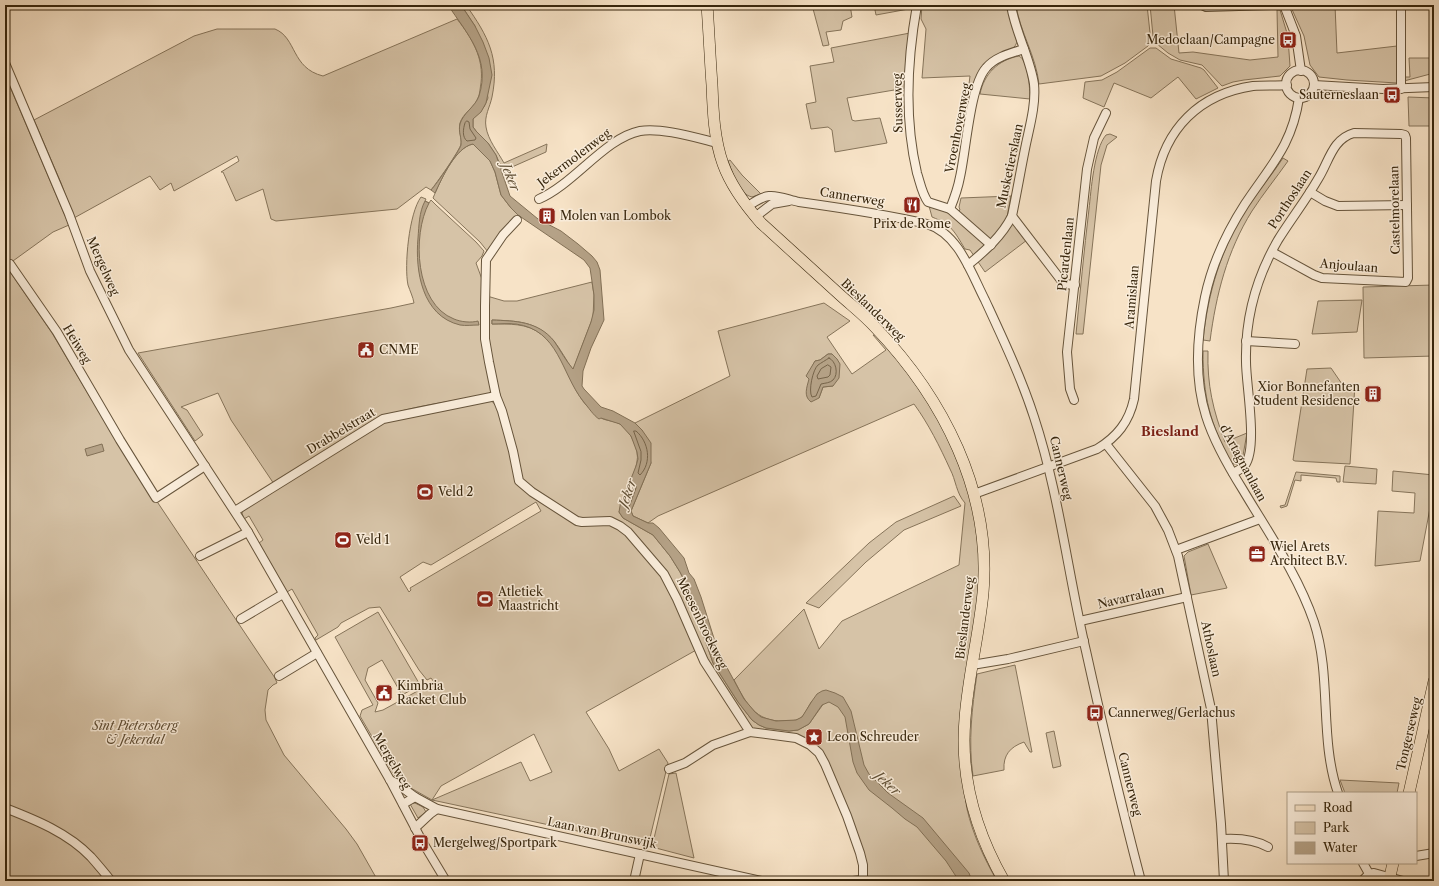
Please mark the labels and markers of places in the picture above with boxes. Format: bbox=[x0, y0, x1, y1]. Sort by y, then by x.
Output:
bus stop icon: Medoclaan/Campagne bbox=[1278, 30, 1298, 50]
place label: Medoclaan/Campagne bbox=[1146, 32, 1275, 47]
bus stop icon: Sauterneslaan bbox=[1382, 85, 1402, 105]
place label: Sauterneslaan bbox=[1299, 87, 1379, 102]
restaurant icon: Prix de Rome bbox=[902, 195, 922, 215]
building icon: Molen van Lombok bbox=[537, 206, 557, 226]
place label: Molen van Lombok bbox=[560, 208, 672, 223]
place label: Prix de Rome bbox=[873, 216, 951, 231]
public building icon: CNME bbox=[356, 340, 376, 360]
place label: CNME bbox=[379, 342, 419, 357]
place label: Xior Bonnefanten Student Residence bbox=[1253, 379, 1360, 408]
building icon: Xior Bonnefanten Student Residence bbox=[1363, 384, 1383, 404]
sports icon: Veld 2 bbox=[415, 482, 435, 502]
place label: Veld 2 bbox=[437, 484, 473, 499]
sports icon: Veld 1 bbox=[333, 530, 353, 550]
place label: Veld 1 bbox=[355, 532, 389, 547]
place label: Wiel Arets Architect B.V. bbox=[1269, 539, 1347, 568]
office icon: Wiel Arets Architect B.V. bbox=[1247, 544, 1267, 564]
place label: Atletiek Maastricht bbox=[497, 584, 560, 613]
sports icon: Atletiek Maastricht bbox=[475, 589, 495, 609]
place label: Kimbria Racket Club bbox=[397, 678, 466, 707]
public building icon: Kimbria Racket Club bbox=[374, 683, 394, 703]
bus stop icon: Cannerweg/Gerlachus bbox=[1085, 703, 1105, 723]
place label: Cannerweg/Gerlachus bbox=[1108, 705, 1235, 720]
place icon: Leon Schreuder bbox=[804, 727, 824, 747]
place label: Leon Schreuder bbox=[827, 729, 919, 744]
bus stop icon: Mergelweg/Sportpark bbox=[410, 833, 430, 853]
place label: Mergelweg/Sportpark bbox=[433, 835, 558, 850]

